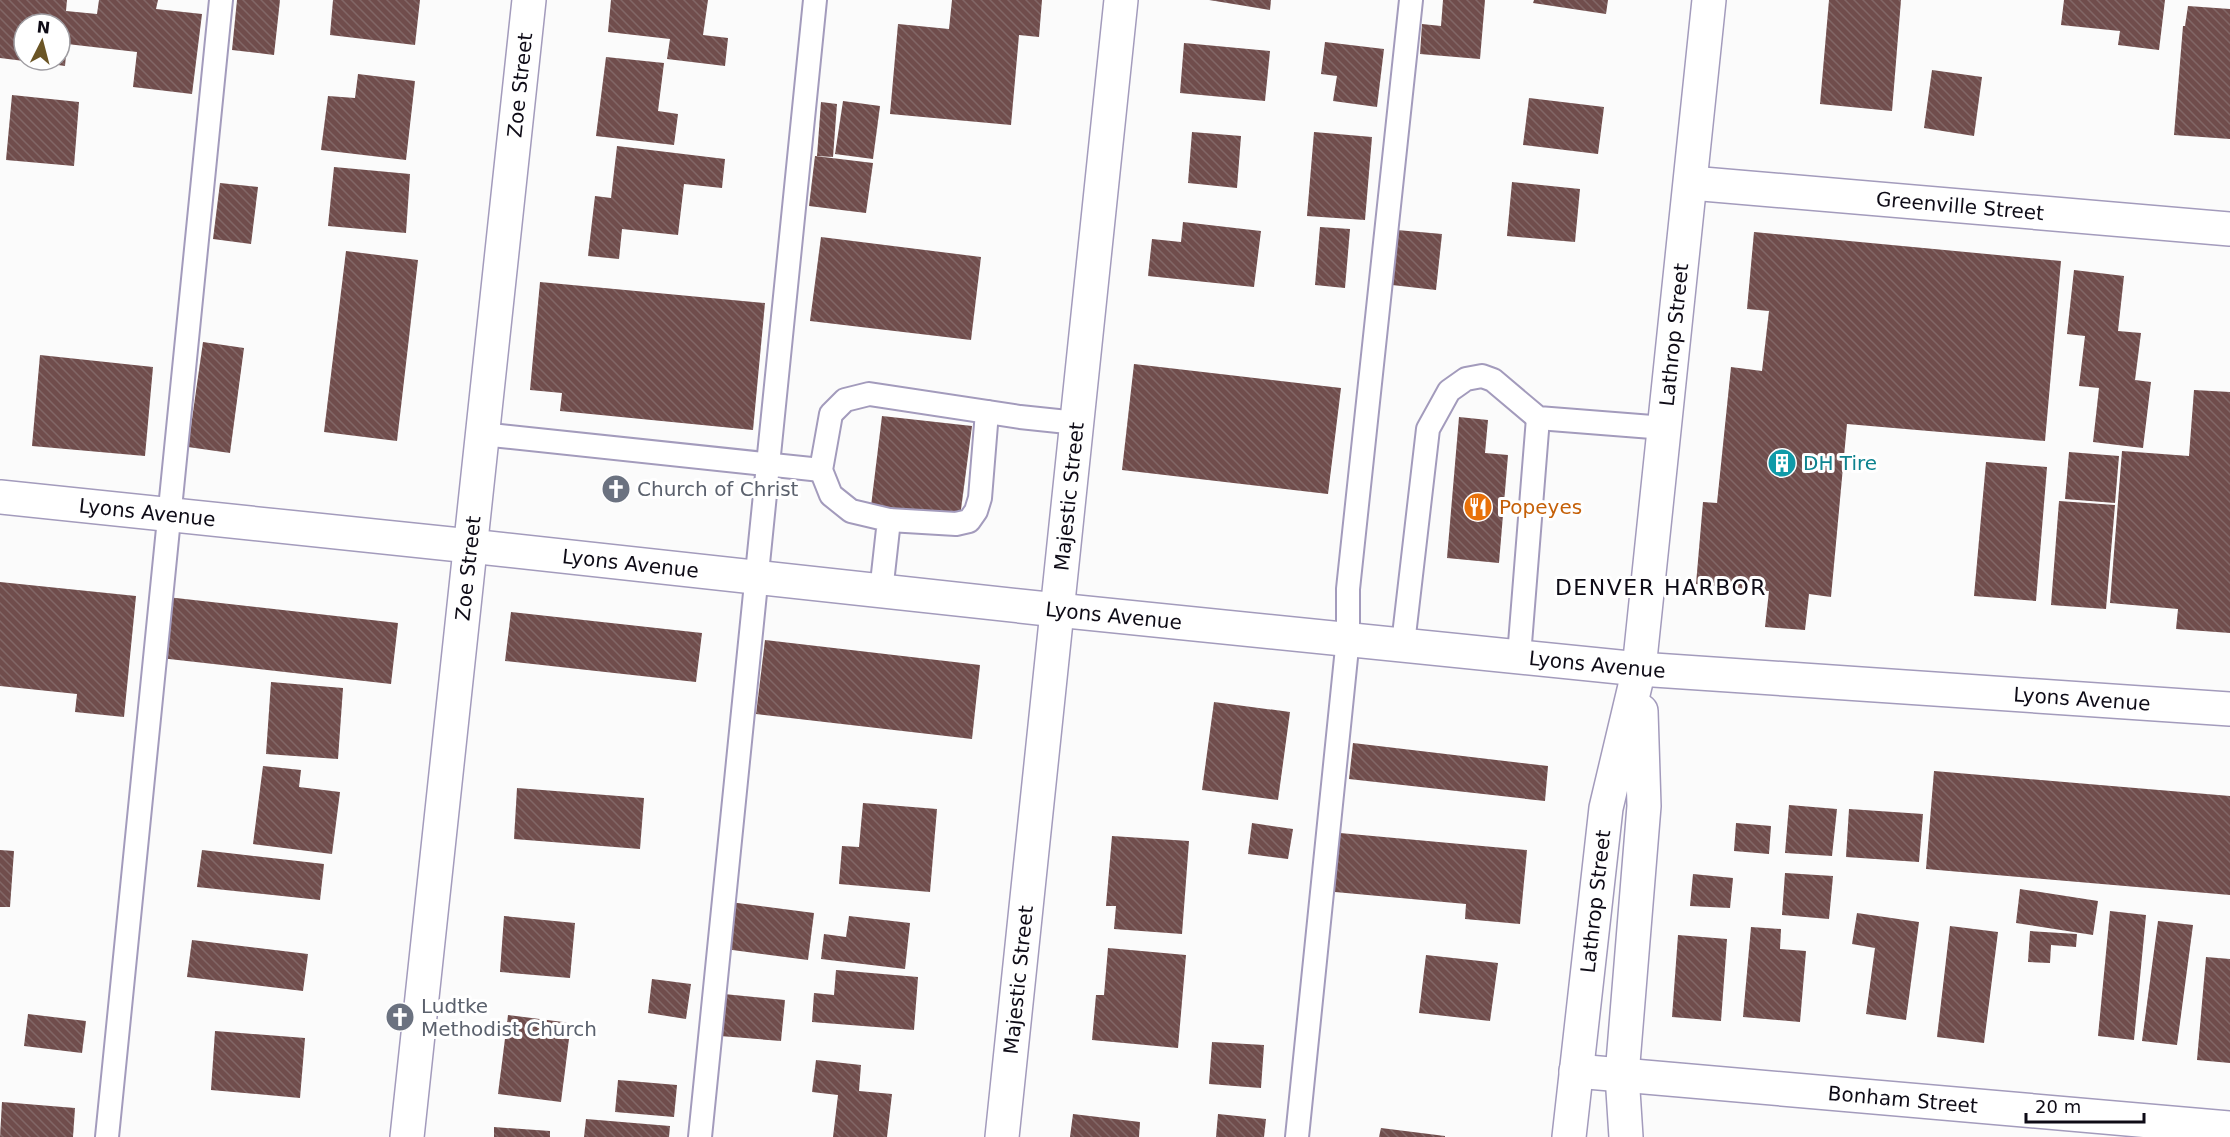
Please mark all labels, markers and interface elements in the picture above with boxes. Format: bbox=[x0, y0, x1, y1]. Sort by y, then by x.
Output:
north arrow bbox=[12, 12, 72, 72]
text: N bbox=[36, 17, 51, 38]
street label: Zoe Street bbox=[502, 31, 537, 139]
street label: Greenville Street bbox=[1875, 187, 2045, 225]
street label: Lathrop Street bbox=[1655, 262, 1693, 408]
street label: Majestic Street bbox=[1049, 421, 1089, 572]
building icon: DH Tire bbox=[1766, 447, 1798, 479]
place label: DH Tire bbox=[1803, 451, 1877, 475]
church icon: Church of Christ bbox=[600, 473, 632, 505]
place label: Church of Christ bbox=[637, 477, 799, 501]
restaurant icon: Popeyes bbox=[1462, 491, 1494, 523]
street label: Lyons Avenue bbox=[78, 493, 217, 531]
place label: Popeyes bbox=[1499, 495, 1582, 519]
street label: Zoe Street bbox=[450, 514, 486, 622]
street label: Lyons Avenue bbox=[561, 544, 700, 583]
district label: DENVER HARBOR bbox=[1555, 575, 1767, 600]
street label: Lyons Avenue bbox=[1044, 597, 1183, 635]
street label: Lyons Avenue bbox=[1528, 646, 1666, 683]
street label: Lyons Avenue bbox=[2013, 682, 2151, 716]
street label: Lathrop Street bbox=[1576, 829, 1615, 974]
street label: Majestic Street bbox=[999, 904, 1038, 1055]
place label: Ludtke Methodist Church bbox=[421, 994, 597, 1041]
church icon: Ludtke Methodist Church bbox=[384, 1001, 416, 1033]
street label: Bonham Street bbox=[1827, 1081, 1979, 1118]
scale bar bbox=[2026, 1086, 2144, 1124]
text: 20 m bbox=[2035, 1096, 2081, 1117]

